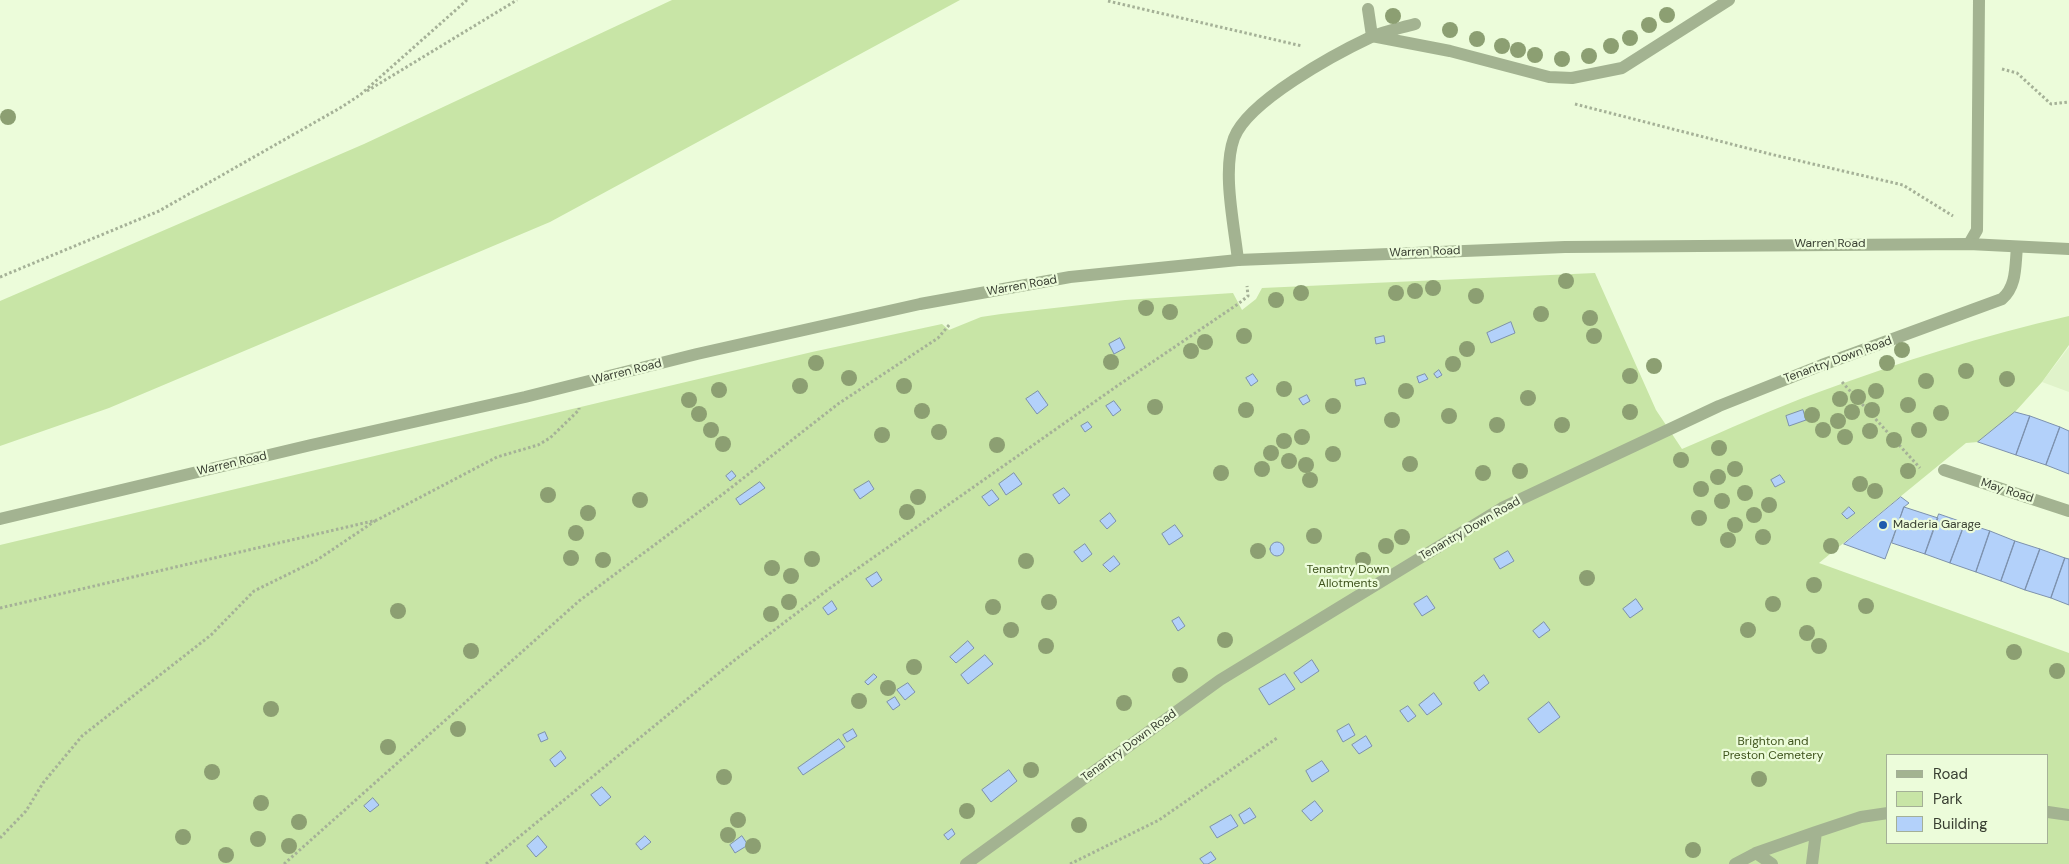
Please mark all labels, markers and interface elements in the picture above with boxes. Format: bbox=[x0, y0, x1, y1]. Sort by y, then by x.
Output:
street label: Warren Road bbox=[1794, 237, 1866, 251]
street label: Warren Road bbox=[1389, 244, 1461, 260]
street label: Warren Road bbox=[986, 273, 1058, 299]
street label: Tenantry Down Road bbox=[1782, 334, 1894, 386]
street label: Warren Road bbox=[591, 356, 663, 388]
street label: Warren Road bbox=[196, 449, 268, 479]
street label: May Road bbox=[1979, 476, 2035, 506]
street label: Tenantry Down Road bbox=[1417, 494, 1523, 564]
place label: Maderia Garage bbox=[1893, 518, 1981, 532]
marker: Maderia Garage bbox=[1877, 519, 1889, 531]
park label: Tenantry Down Allotments bbox=[1307, 563, 1389, 591]
street label: Tenantry Down Road bbox=[1079, 707, 1179, 785]
park label: Brighton and Preston Cemetery bbox=[1723, 735, 1823, 763]
legend bbox=[1886, 754, 2049, 844]
text: Road bbox=[1933, 764, 1968, 784]
text: Park bbox=[1933, 789, 1963, 809]
text: Building bbox=[1933, 814, 1988, 834]

